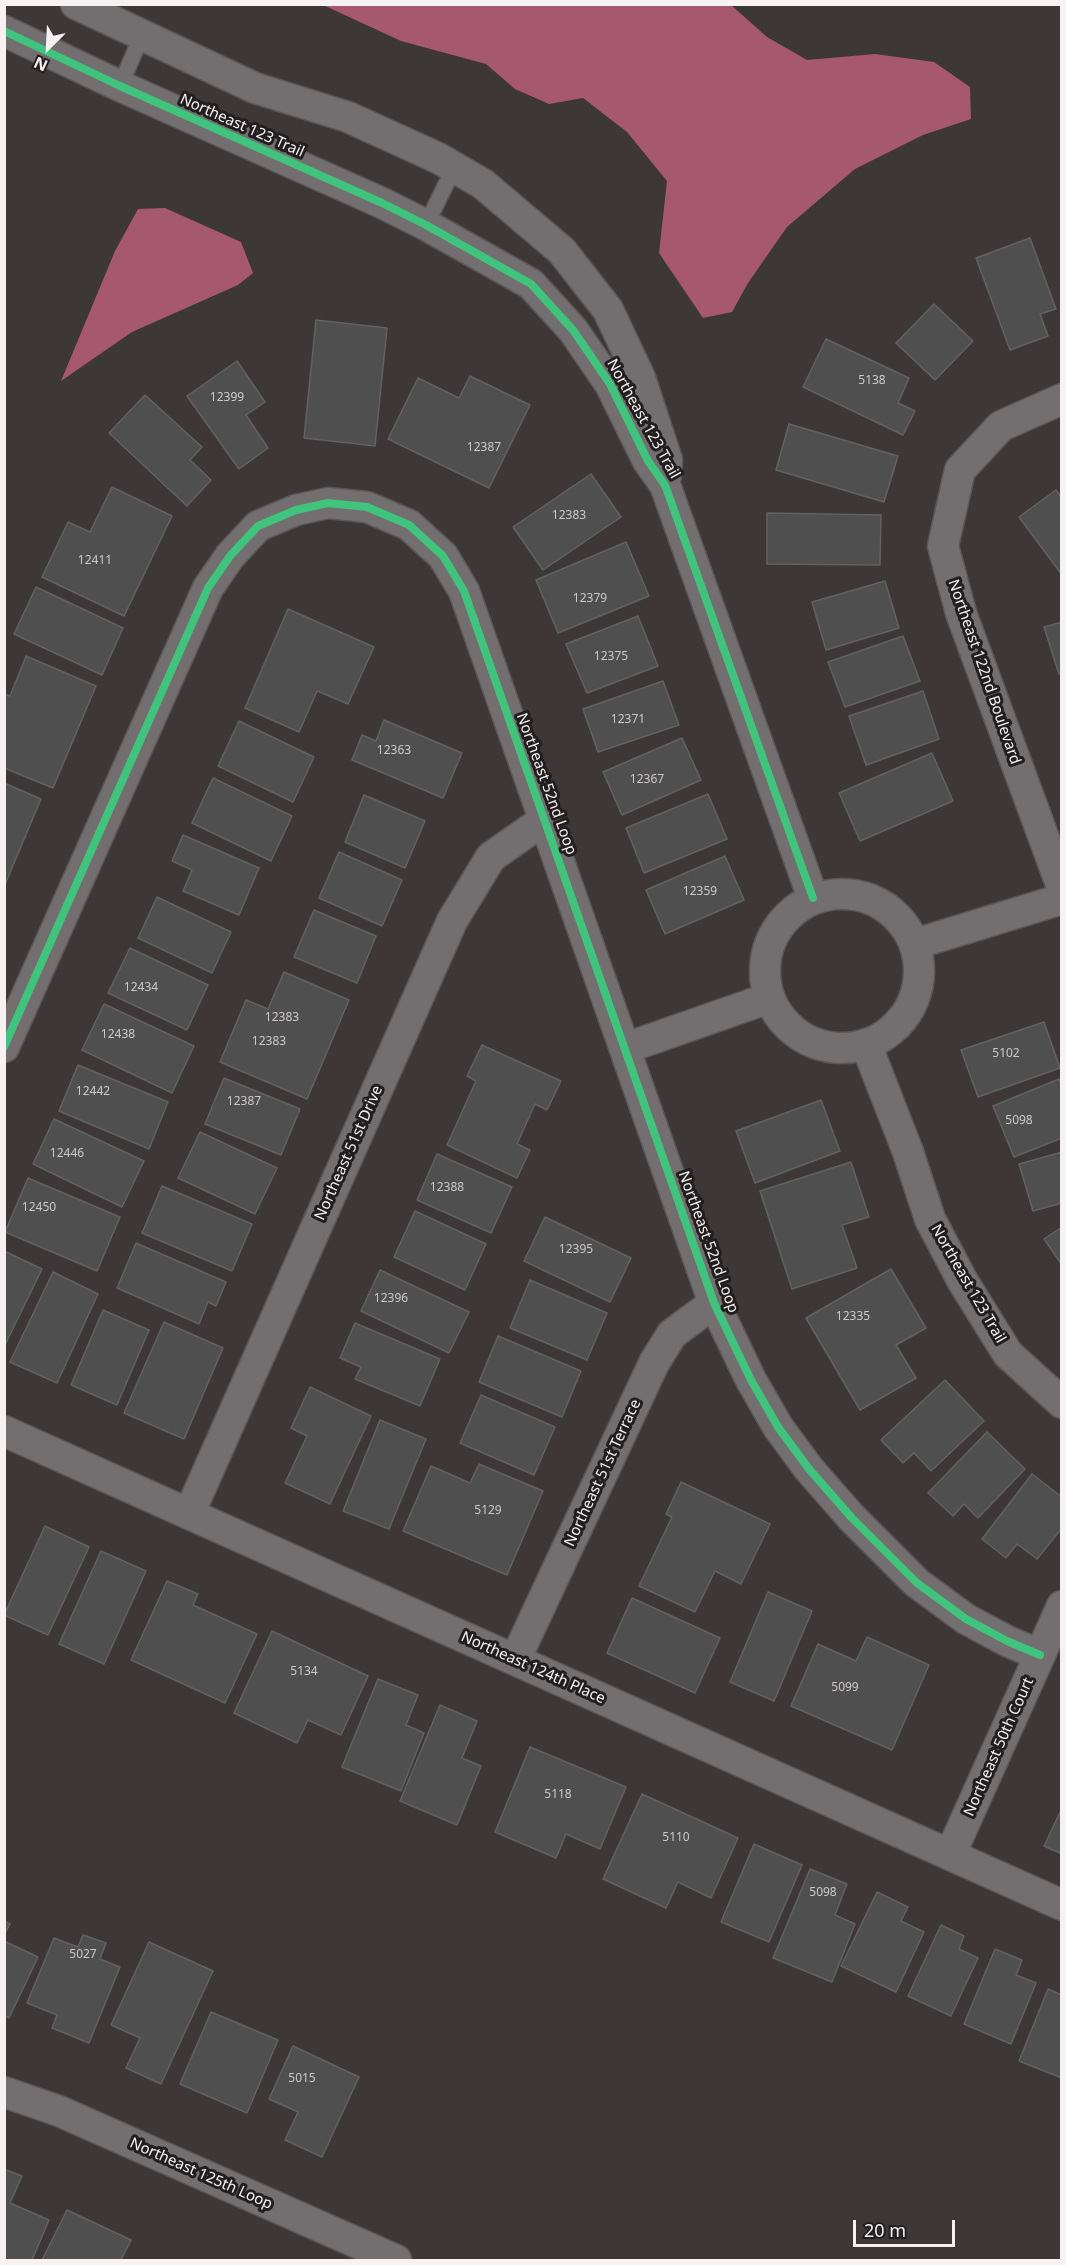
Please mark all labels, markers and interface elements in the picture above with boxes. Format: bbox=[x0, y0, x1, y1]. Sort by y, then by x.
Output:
north arrow bbox=[18, 18, 78, 78]
text: N bbox=[30, 52, 51, 77]
street label: Northeast 123 Trail bbox=[177, 91, 307, 161]
street label: Northeast 123 Trail bbox=[603, 356, 683, 482]
house number: 5138 bbox=[858, 374, 886, 388]
house number: 12399 bbox=[210, 391, 244, 405]
house number: 12387 bbox=[467, 441, 501, 455]
house number: 12383 bbox=[552, 509, 586, 523]
house number: 12411 bbox=[78, 554, 112, 568]
street label: Northeast 122nd Boulevard bbox=[944, 577, 1024, 767]
house number: 12379 bbox=[573, 592, 607, 606]
house number: 12375 bbox=[594, 650, 628, 664]
street label: Northeast 52nd Loop bbox=[512, 711, 580, 857]
house number: 12371 bbox=[611, 713, 645, 727]
house number: 12363 bbox=[377, 744, 411, 758]
house number: 12367 bbox=[630, 773, 664, 787]
house number: 12359 bbox=[683, 885, 717, 899]
house number: 12434 bbox=[124, 981, 158, 995]
house number: 12383 bbox=[265, 1011, 299, 1025]
house number: 12438 bbox=[101, 1028, 135, 1042]
house number: 12383 bbox=[252, 1035, 286, 1049]
house number: 5102 bbox=[992, 1047, 1020, 1061]
street label: Northeast 51st Drive bbox=[311, 1083, 387, 1223]
house number: 12442 bbox=[76, 1085, 110, 1099]
house number: 12387 bbox=[227, 1095, 261, 1109]
house number: 5098 bbox=[1005, 1114, 1033, 1128]
house number: 12446 bbox=[50, 1147, 84, 1161]
street label: Northeast 52nd Loop bbox=[674, 1169, 742, 1315]
house number: 12388 bbox=[430, 1181, 464, 1195]
house number: 12450 bbox=[22, 1201, 56, 1215]
street label: Northeast 123 Trail bbox=[927, 1221, 1009, 1347]
house number: 12395 bbox=[559, 1243, 593, 1257]
house number: 12396 bbox=[374, 1292, 408, 1306]
house number: 12335 bbox=[836, 1310, 870, 1324]
street label: Northeast 51st Terrace bbox=[561, 1397, 645, 1549]
house number: 5129 bbox=[474, 1504, 502, 1518]
street label: Northeast 124th Place bbox=[458, 1628, 608, 1708]
house number: 5134 bbox=[290, 1665, 318, 1679]
street label: Northeast 50th Court bbox=[960, 1675, 1038, 1819]
house number: 5099 bbox=[831, 1681, 859, 1695]
house number: 5118 bbox=[544, 1788, 572, 1802]
house number: 5110 bbox=[662, 1831, 690, 1845]
house number: 5098 bbox=[809, 1886, 837, 1900]
house number: 5027 bbox=[69, 1948, 97, 1962]
house number: 5015 bbox=[288, 2072, 316, 2086]
street label: Northeast 125th Loop bbox=[127, 2134, 275, 2214]
scale bar bbox=[856, 2208, 958, 2246]
text: 20 m bbox=[864, 2218, 906, 2242]

